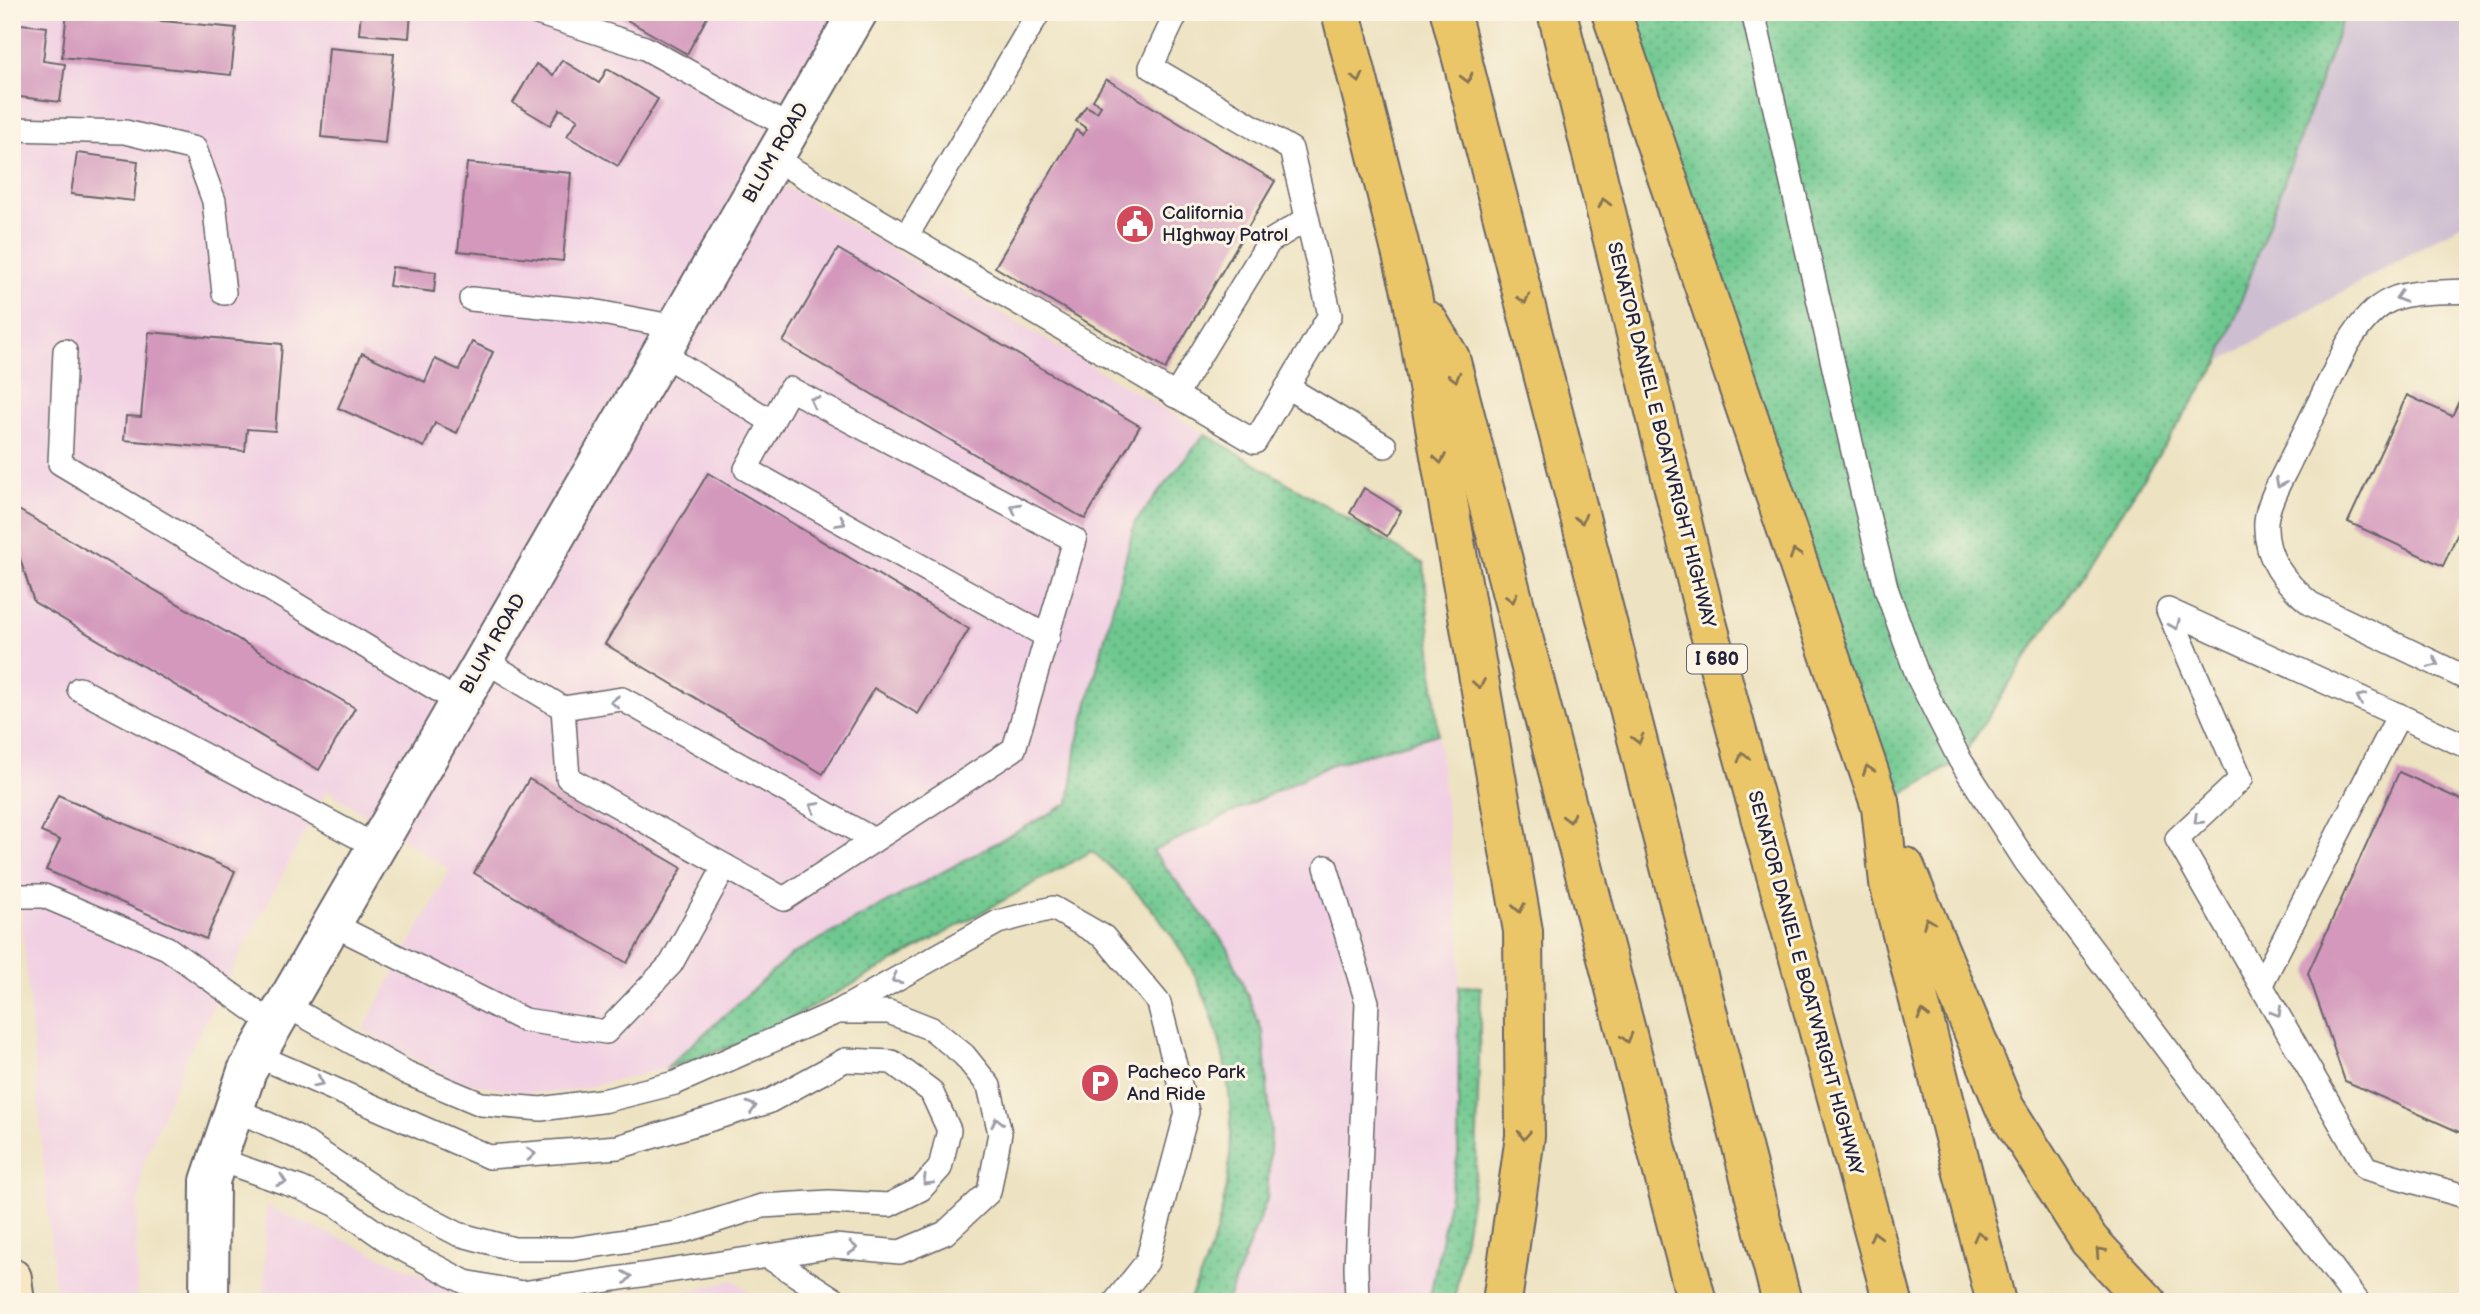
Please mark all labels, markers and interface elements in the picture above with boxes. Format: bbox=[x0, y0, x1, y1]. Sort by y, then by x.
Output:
one-way arrow bbox=[1350, 72, 1364, 84]
one-way arrow bbox=[1459, 72, 1473, 84]
street label: BLUM ROAD bbox=[738, 99, 814, 207]
one-way arrow bbox=[1598, 197, 1612, 209]
place label: California HIghway Patrol bbox=[1162, 202, 1288, 247]
public building icon: California HIghway Patrol bbox=[1114, 203, 1156, 245]
street label: SENATOR DANIEL E BOATWRIGHT HIGHWAY bbox=[1602, 240, 1720, 631]
one-way arrow bbox=[2395, 289, 2407, 304]
one-way arrow bbox=[1516, 292, 1530, 304]
one-way arrow bbox=[1446, 371, 1461, 383]
one-way arrow bbox=[809, 396, 821, 410]
one-way arrow bbox=[1432, 453, 1447, 465]
one-way arrow bbox=[2275, 476, 2289, 488]
one-way arrow bbox=[1010, 503, 1022, 516]
one-way arrow bbox=[1573, 513, 1587, 525]
one-way arrow bbox=[834, 514, 847, 527]
one-way arrow bbox=[1789, 549, 1803, 561]
street label: BLUM ROAD bbox=[455, 590, 531, 698]
one-way arrow bbox=[1504, 592, 1518, 604]
one-way arrow bbox=[2166, 618, 2180, 630]
road number: I 680 bbox=[1687, 644, 1747, 674]
one-way arrow bbox=[2427, 655, 2439, 669]
one-way arrow bbox=[1471, 678, 1486, 689]
one-way arrow bbox=[2356, 692, 2368, 706]
one-way arrow bbox=[609, 694, 619, 710]
one-way arrow bbox=[1630, 733, 1644, 745]
one-way arrow bbox=[1737, 751, 1752, 763]
one-way arrow bbox=[1862, 764, 1876, 776]
street label: SENATOR DANIEL E BOATWRIGHT HIGHWAY bbox=[1743, 788, 1868, 1178]
one-way arrow bbox=[809, 802, 822, 815]
one-way arrow bbox=[2193, 811, 2206, 824]
one-way arrow bbox=[1561, 812, 1575, 824]
one-way arrow bbox=[1510, 902, 1525, 914]
one-way arrow bbox=[1922, 916, 1936, 928]
one-way arrow bbox=[891, 971, 903, 984]
one-way arrow bbox=[2269, 1004, 2282, 1017]
one-way arrow bbox=[1917, 1009, 1931, 1021]
one-way arrow bbox=[1619, 1032, 1633, 1044]
place label: Pacheco Park And Ride bbox=[1127, 1061, 1246, 1106]
parking icon: Pacheco Park And Ride bbox=[1079, 1062, 1121, 1104]
one-way arrow bbox=[312, 1074, 324, 1088]
one-way arrow bbox=[746, 1101, 758, 1116]
one-way arrow bbox=[991, 1116, 1005, 1128]
one-way arrow bbox=[1517, 1130, 1532, 1141]
one-way arrow bbox=[525, 1147, 536, 1162]
one-way arrow bbox=[275, 1173, 287, 1187]
one-way arrow bbox=[923, 1173, 936, 1186]
one-way arrow bbox=[1868, 1230, 1883, 1242]
one-way arrow bbox=[1973, 1230, 1987, 1242]
one-way arrow bbox=[847, 1240, 858, 1255]
one-way arrow bbox=[2096, 1247, 2109, 1260]
one-way arrow bbox=[621, 1270, 633, 1285]

